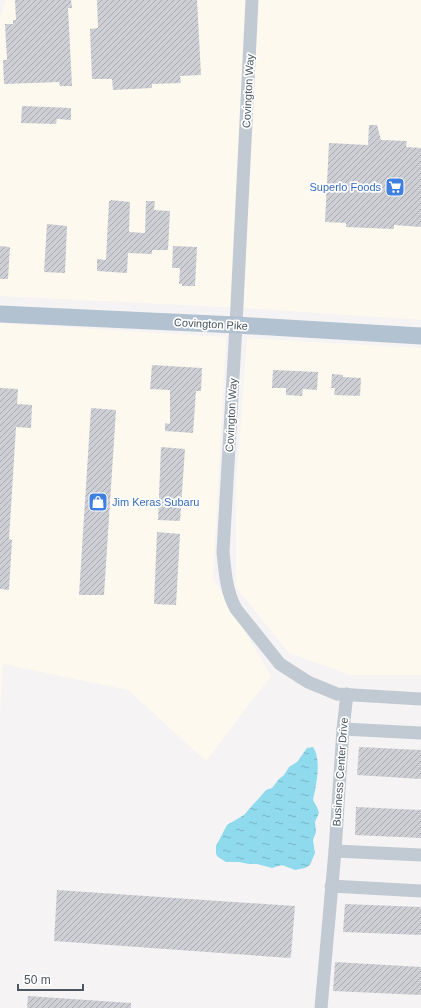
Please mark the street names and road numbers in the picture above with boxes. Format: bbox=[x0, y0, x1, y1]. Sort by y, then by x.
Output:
street label: Covington Way bbox=[240, 53, 256, 128]
street label: Covington Pike bbox=[174, 316, 248, 332]
street label: Covington Way bbox=[223, 377, 239, 452]
street label: Business Center Drive bbox=[330, 717, 350, 827]

